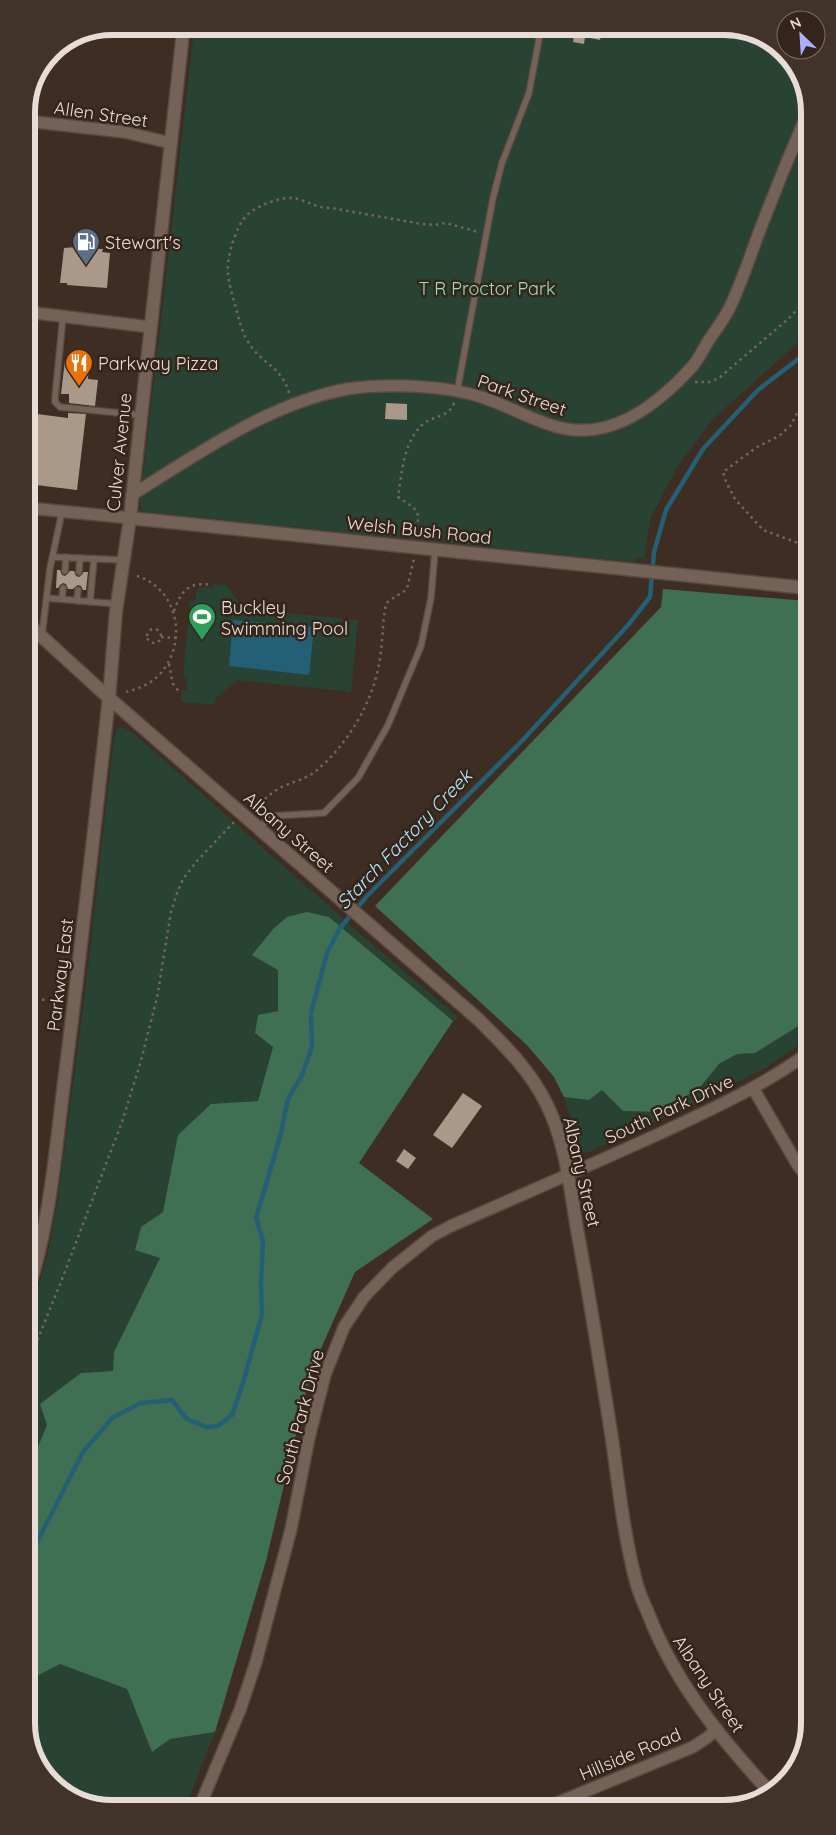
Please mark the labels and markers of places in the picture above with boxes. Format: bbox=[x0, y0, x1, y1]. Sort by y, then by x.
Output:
fuel station icon: Stewart's bbox=[71, 227, 101, 266]
place label: Stewart's bbox=[105, 231, 181, 254]
restaurant icon: Parkway Pizza bbox=[64, 348, 94, 387]
place label: Parkway Pizza bbox=[98, 352, 219, 375]
place label: Buckley Swimming Pool bbox=[221, 596, 348, 640]
sports icon: Buckley Swimming Pool bbox=[187, 602, 217, 641]

